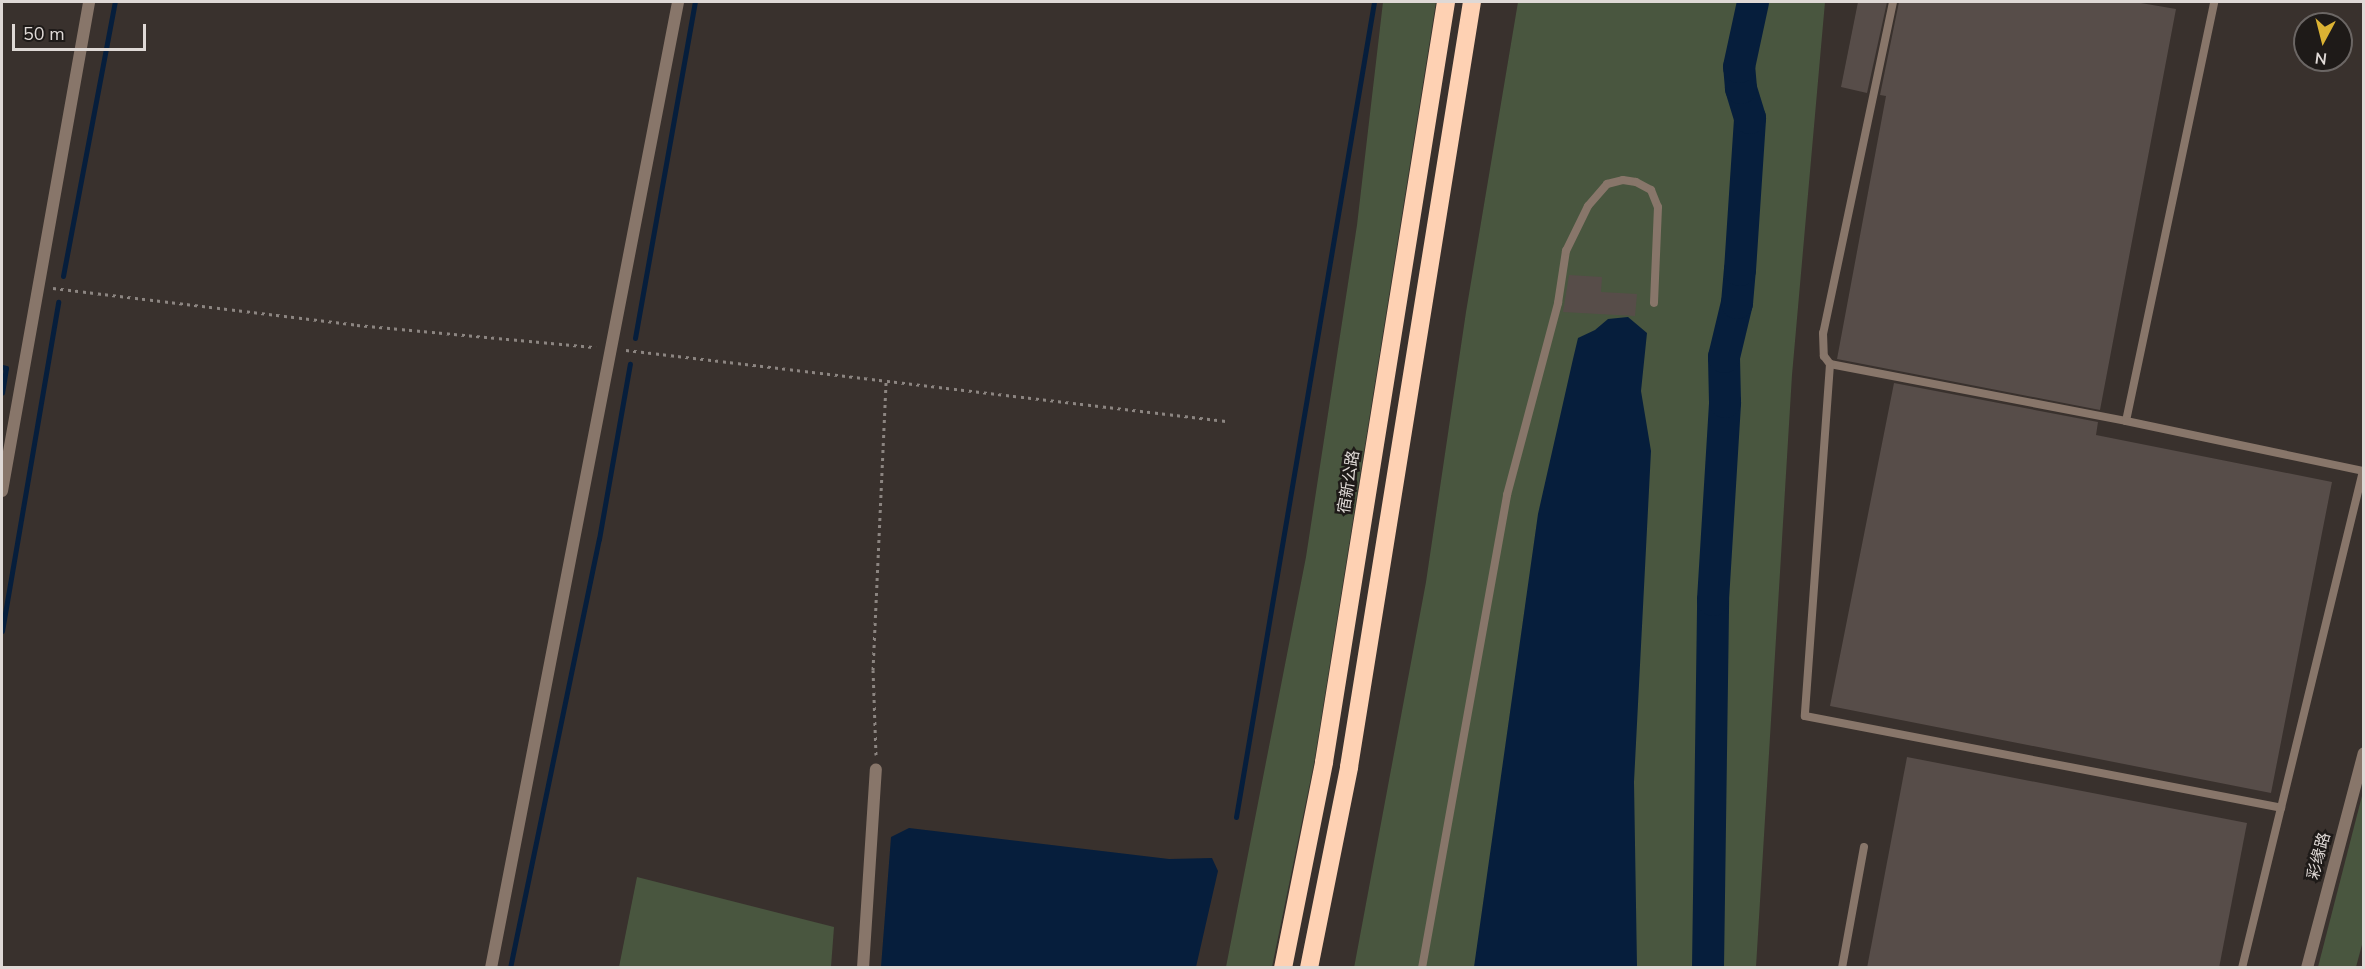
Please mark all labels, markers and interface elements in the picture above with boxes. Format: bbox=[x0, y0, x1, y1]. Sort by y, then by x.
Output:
scale bar bbox=[15, 12, 148, 50]
north arrow bbox=[2293, 12, 2353, 72]
text: 50 m bbox=[23, 22, 65, 46]
text: N bbox=[2314, 46, 2328, 70]
street label: 宿新公路 bbox=[1335, 449, 1363, 515]
street label: 彩缘路 bbox=[2304, 830, 2334, 882]

